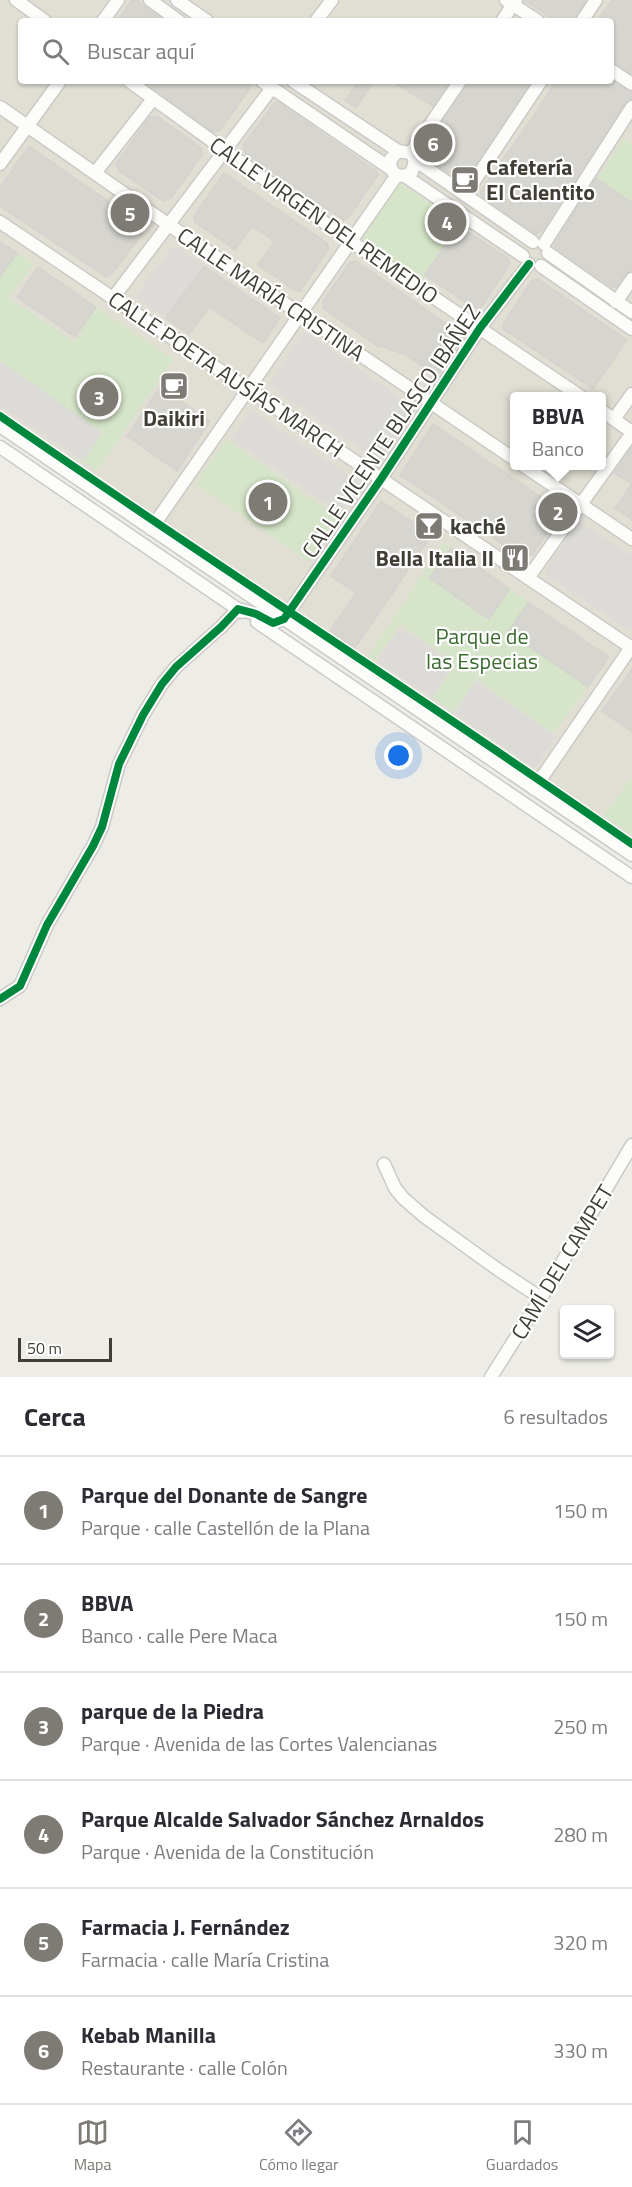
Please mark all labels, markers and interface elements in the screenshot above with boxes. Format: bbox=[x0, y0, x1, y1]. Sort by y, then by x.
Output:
search box bbox=[18, 18, 614, 84]
text: Buscar aquí bbox=[87, 34, 195, 68]
icon: search bbox=[39, 35, 72, 68]
pin: 6 bbox=[414, 120, 452, 166]
street label: CALLE VIRGEN DEL REMEDIO bbox=[203, 128, 445, 312]
place label: Cafetería El Calentito bbox=[486, 150, 595, 209]
cafe icon: Cafetería El Calentito bbox=[449, 164, 481, 196]
pin: 5 bbox=[110, 190, 150, 236]
pin: 4 bbox=[428, 200, 466, 244]
street label: CALLE MARÍA CRISTINA bbox=[171, 219, 371, 369]
street label: CALLE POETA AUSÍAS MARCH bbox=[101, 282, 351, 466]
street label: CALLE VICENTE BLASCO IBÁÑEZ bbox=[293, 297, 489, 565]
cafe icon: Daikiri bbox=[158, 370, 190, 402]
pin: 3 bbox=[80, 374, 118, 420]
popup bbox=[510, 392, 606, 470]
text: BBVA bbox=[532, 399, 584, 433]
place label: Daikiri bbox=[143, 401, 205, 435]
text: Banco bbox=[532, 433, 584, 464]
pin: 1 bbox=[248, 480, 288, 524]
pin: 2 bbox=[538, 490, 578, 534]
place label: kaché bbox=[450, 509, 506, 543]
bar icon: kaché bbox=[413, 510, 445, 542]
place label: Bella Italia II bbox=[376, 541, 494, 575]
restaurant icon: Bella Italia II bbox=[499, 542, 531, 574]
park label: Parque de las Especias bbox=[426, 619, 538, 678]
your location bbox=[384, 741, 413, 770]
street label: CAMÍ DEL CAMPET bbox=[502, 1177, 622, 1346]
map controls bbox=[560, 1305, 614, 1359]
button: layers bbox=[560, 1305, 614, 1359]
scale bar bbox=[18, 1335, 112, 1362]
text: 50 m bbox=[27, 1336, 62, 1360]
text: Cerca bbox=[24, 1397, 86, 1436]
text: 6 resultados bbox=[504, 1401, 608, 1432]
text: Parque del Donante de Sangre bbox=[81, 1478, 368, 1512]
text: 1 bbox=[38, 1495, 49, 1526]
text: 150 m bbox=[553, 1495, 608, 1526]
text: Parque · calle Castellón de la Plana bbox=[81, 1512, 370, 1543]
text: BBVA bbox=[81, 1586, 134, 1620]
text: 2 bbox=[38, 1603, 49, 1634]
text: 150 m bbox=[553, 1603, 608, 1634]
text: Banco · calle Pere Maca bbox=[81, 1620, 278, 1651]
text: parque de la Piedra bbox=[81, 1694, 264, 1728]
text: 3 bbox=[38, 1711, 49, 1742]
text: 250 m bbox=[553, 1711, 608, 1742]
text: Parque · Avenida de las Cortes Valencianas bbox=[81, 1728, 437, 1759]
text: Parque Alcalde Salvador Sánchez Arnaldos bbox=[81, 1802, 484, 1836]
text: 4 bbox=[38, 1819, 49, 1850]
text: 280 m bbox=[553, 1819, 608, 1850]
text: Parque · Avenida de la Constitución bbox=[81, 1836, 374, 1867]
text: Farmacia J. Fernández bbox=[81, 1910, 290, 1944]
text: 5 bbox=[38, 1927, 49, 1958]
text: 320 m bbox=[553, 1927, 608, 1958]
text: Farmacia · calle María Cristina bbox=[81, 1944, 329, 1975]
text: Kebab Manilla bbox=[81, 2018, 216, 2052]
text: 6 bbox=[38, 2035, 49, 2066]
text: 330 m bbox=[553, 2035, 608, 2066]
text: Restaurante · calle Colón bbox=[81, 2052, 288, 2083]
tab: Mapa bbox=[74, 2116, 112, 2176]
tab: Cómo llegar bbox=[259, 2116, 338, 2176]
tab: Guardados bbox=[486, 2116, 558, 2176]

